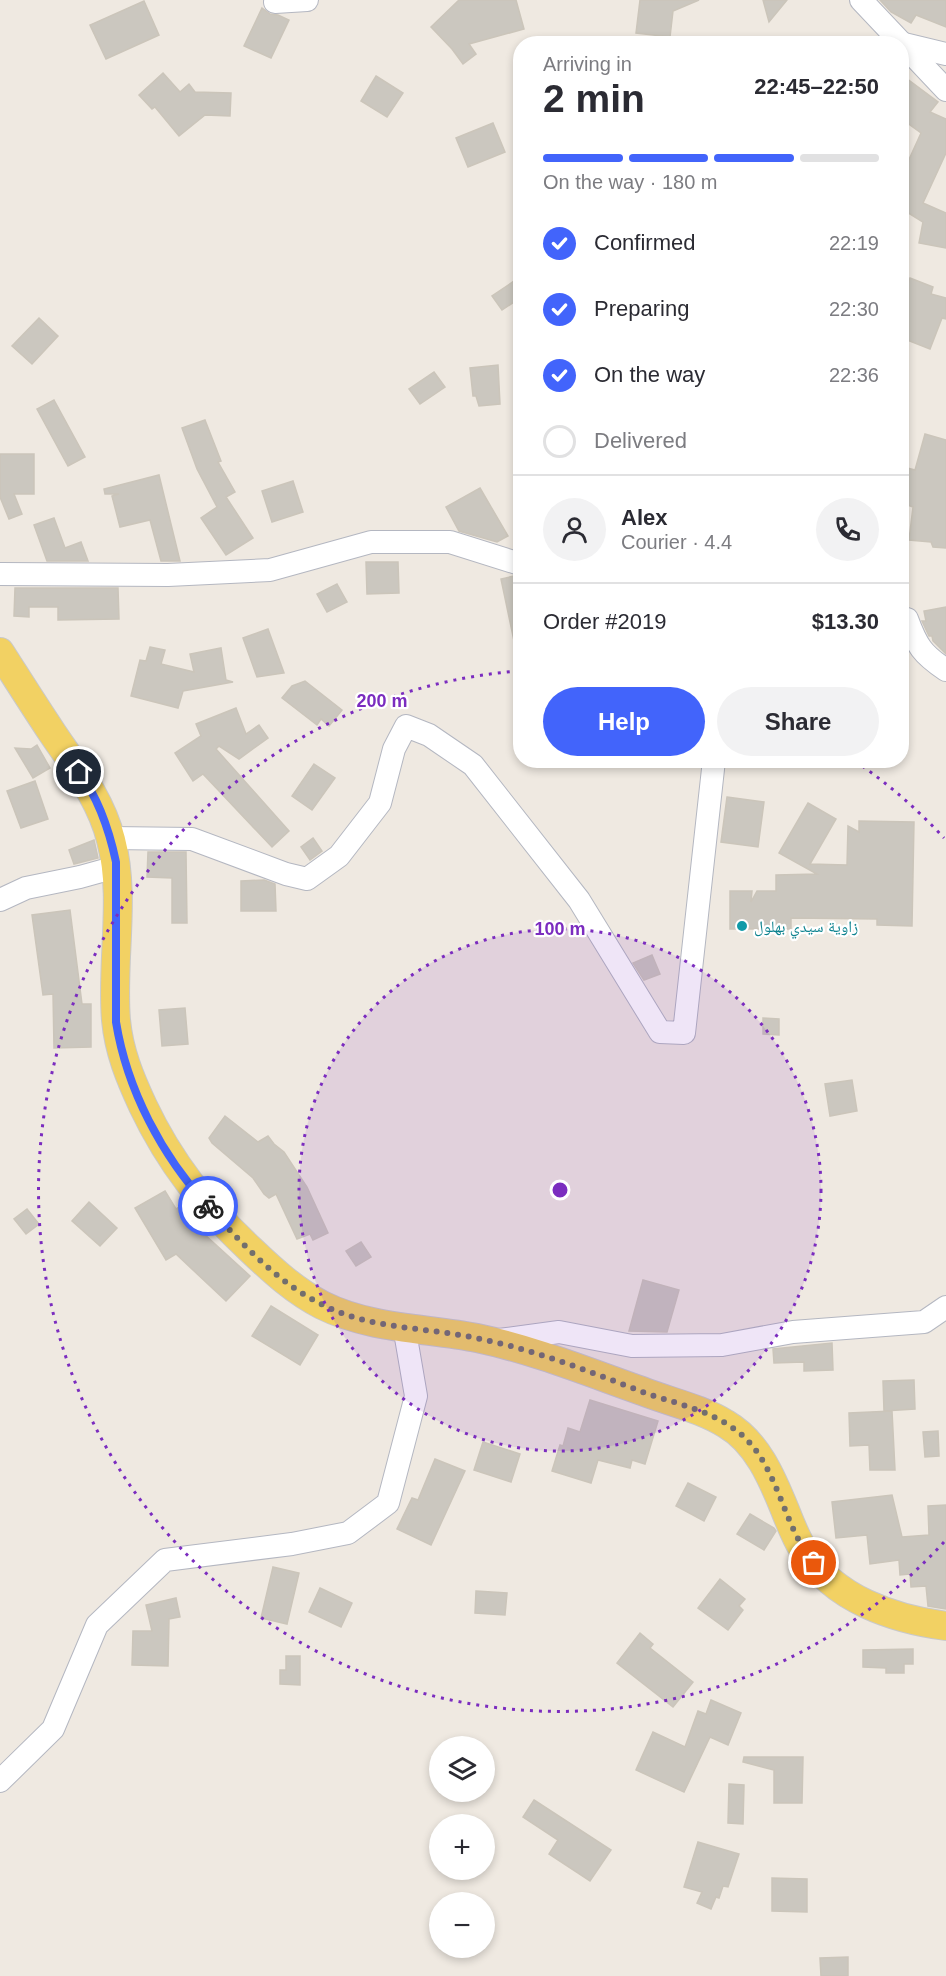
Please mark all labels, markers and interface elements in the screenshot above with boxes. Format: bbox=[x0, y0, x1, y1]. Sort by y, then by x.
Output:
text: Arriving in bbox=[543, 53, 632, 75]
text: 22:45–22:50 bbox=[754, 74, 879, 99]
text: 2 min bbox=[543, 77, 645, 120]
text: On the way · 180 m bbox=[543, 171, 718, 193]
icon: check bbox=[543, 227, 576, 260]
text: Confirmed bbox=[594, 230, 695, 255]
text: 22:19 bbox=[829, 232, 879, 254]
icon: check bbox=[543, 293, 576, 326]
text: Preparing bbox=[594, 296, 689, 321]
text: 22:30 bbox=[829, 298, 879, 320]
icon: check bbox=[543, 359, 576, 392]
text: On the way bbox=[594, 362, 705, 387]
text: 22:36 bbox=[829, 364, 879, 386]
text: Delivered bbox=[594, 428, 687, 453]
button: person bbox=[543, 498, 606, 561]
button: phone bbox=[816, 498, 879, 561]
text: Alex bbox=[621, 505, 667, 530]
text: Courier · 4.4 bbox=[621, 531, 732, 553]
text: Order #2019 bbox=[543, 609, 667, 634]
text: $13.30 bbox=[812, 609, 879, 634]
button: Help bbox=[543, 687, 705, 756]
button: Share bbox=[717, 687, 879, 756]
text: 200 m bbox=[356, 691, 408, 711]
pin bbox=[53, 746, 104, 797]
icon: home bbox=[62, 755, 95, 788]
place label: زاوية سيدي بهلول bbox=[754, 918, 858, 939]
text: 100 m bbox=[534, 919, 586, 939]
marker: زاوية سيدي بهلول bbox=[735, 919, 749, 933]
courier bbox=[178, 1176, 238, 1236]
centre of rings bbox=[550, 1180, 570, 1200]
icon: bike bbox=[192, 1190, 225, 1223]
pin bbox=[788, 1537, 839, 1588]
icon: bag bbox=[797, 1546, 830, 1579]
map controls bbox=[429, 1736, 495, 1958]
button: layers bbox=[429, 1736, 495, 1802]
button: + bbox=[429, 1814, 495, 1880]
button: − bbox=[429, 1892, 495, 1958]

